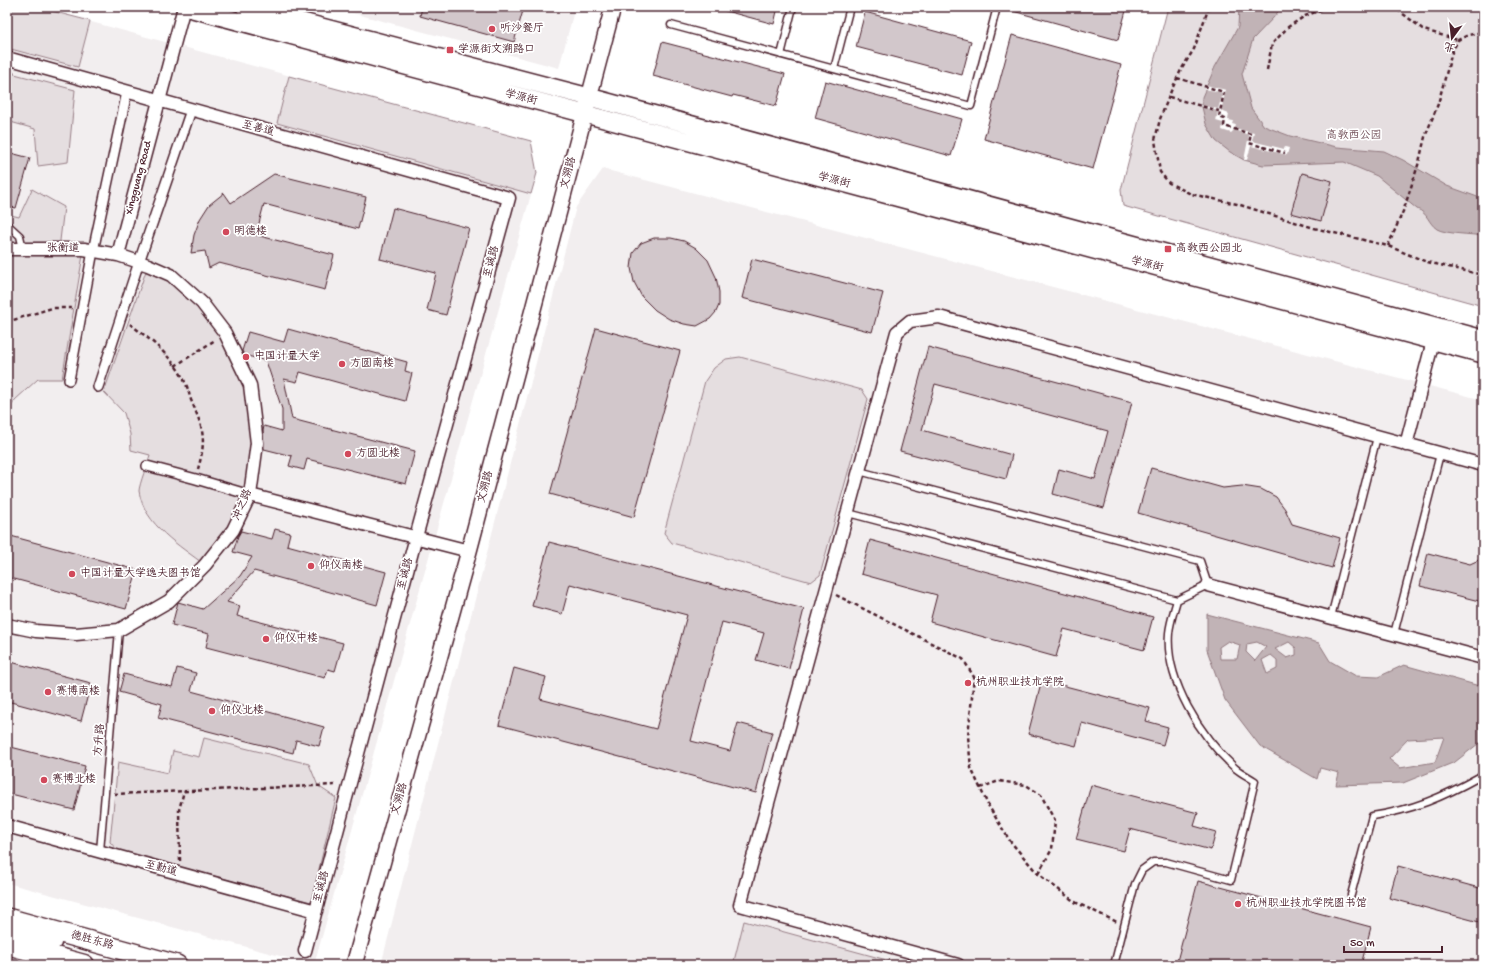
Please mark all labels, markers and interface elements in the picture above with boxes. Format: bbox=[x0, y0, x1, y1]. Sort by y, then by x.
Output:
north arrow bbox=[1432, 18, 1472, 58]
place label: 听沙餐厅 bbox=[500, 22, 544, 35]
marker: 听沙餐厅 bbox=[487, 24, 497, 34]
text: 北 bbox=[1443, 39, 1457, 53]
place label: 学源街文溯路口 bbox=[458, 42, 535, 56]
marker: 学源街文溯路口 bbox=[445, 45, 455, 55]
street label: 学源街 bbox=[504, 86, 540, 108]
street label: 至善道 bbox=[241, 118, 276, 139]
park label: 高教西公园 bbox=[1327, 129, 1382, 142]
street label: Xingguang Road bbox=[123, 139, 155, 217]
street label: 文溯路 bbox=[558, 155, 579, 190]
street label: 学源街 bbox=[817, 169, 853, 191]
place label: 明德楼 bbox=[234, 224, 267, 238]
marker: 明德楼 bbox=[221, 227, 231, 237]
street label: 张衡道 bbox=[46, 242, 80, 255]
place label: 高教西公园北 bbox=[1176, 242, 1242, 255]
street label: 至诚路 bbox=[481, 244, 502, 279]
marker: 高教西公园北 bbox=[1163, 244, 1173, 254]
street label: 学源街 bbox=[1130, 253, 1166, 275]
place label: 中国计量大学 bbox=[254, 349, 320, 363]
marker: 中国计量大学 bbox=[241, 352, 251, 362]
place label: 方圆南楼 bbox=[350, 356, 394, 370]
marker: 方圆南楼 bbox=[337, 359, 347, 369]
place label: 方圆北楼 bbox=[356, 447, 400, 460]
marker: 方圆北楼 bbox=[343, 449, 353, 459]
street label: 文溯路 bbox=[475, 469, 496, 504]
street label: 冲之路 bbox=[230, 487, 255, 523]
street label: 至诚路 bbox=[395, 556, 416, 591]
place label: 仰仪南楼 bbox=[319, 558, 363, 572]
marker: 仰仪南楼 bbox=[306, 561, 316, 571]
place label: 中国计量大学逸夫图书馆 bbox=[80, 566, 201, 580]
marker: 中国计量大学逸夫图书馆 bbox=[67, 569, 77, 579]
place label: 仰仪中楼 bbox=[274, 631, 318, 645]
marker: 仰仪中楼 bbox=[261, 634, 271, 644]
place label: 杭州职业技术学院 bbox=[976, 675, 1064, 689]
marker: 杭州职业技术学院 bbox=[963, 678, 973, 688]
place label: 赛博南楼 bbox=[56, 684, 100, 698]
marker: 赛博南楼 bbox=[43, 687, 53, 697]
place label: 仰仪北楼 bbox=[220, 703, 264, 717]
marker: 仰仪北楼 bbox=[207, 706, 217, 716]
street label: 方升路 bbox=[92, 723, 107, 757]
place label: 赛博北楼 bbox=[52, 772, 96, 786]
marker: 赛博北楼 bbox=[39, 775, 49, 785]
street label: 文溯路 bbox=[389, 781, 410, 817]
street label: 至勤道 bbox=[144, 858, 179, 879]
street label: 至诚路 bbox=[311, 869, 332, 904]
place label: 杭州职业技术学院图书馆 bbox=[1246, 896, 1367, 910]
marker: 杭州职业技术学院图书馆 bbox=[1233, 899, 1243, 909]
street label: 德胜东路 bbox=[69, 928, 115, 952]
scale bar bbox=[1344, 928, 1442, 954]
text: 50 m bbox=[1350, 937, 1375, 951]

